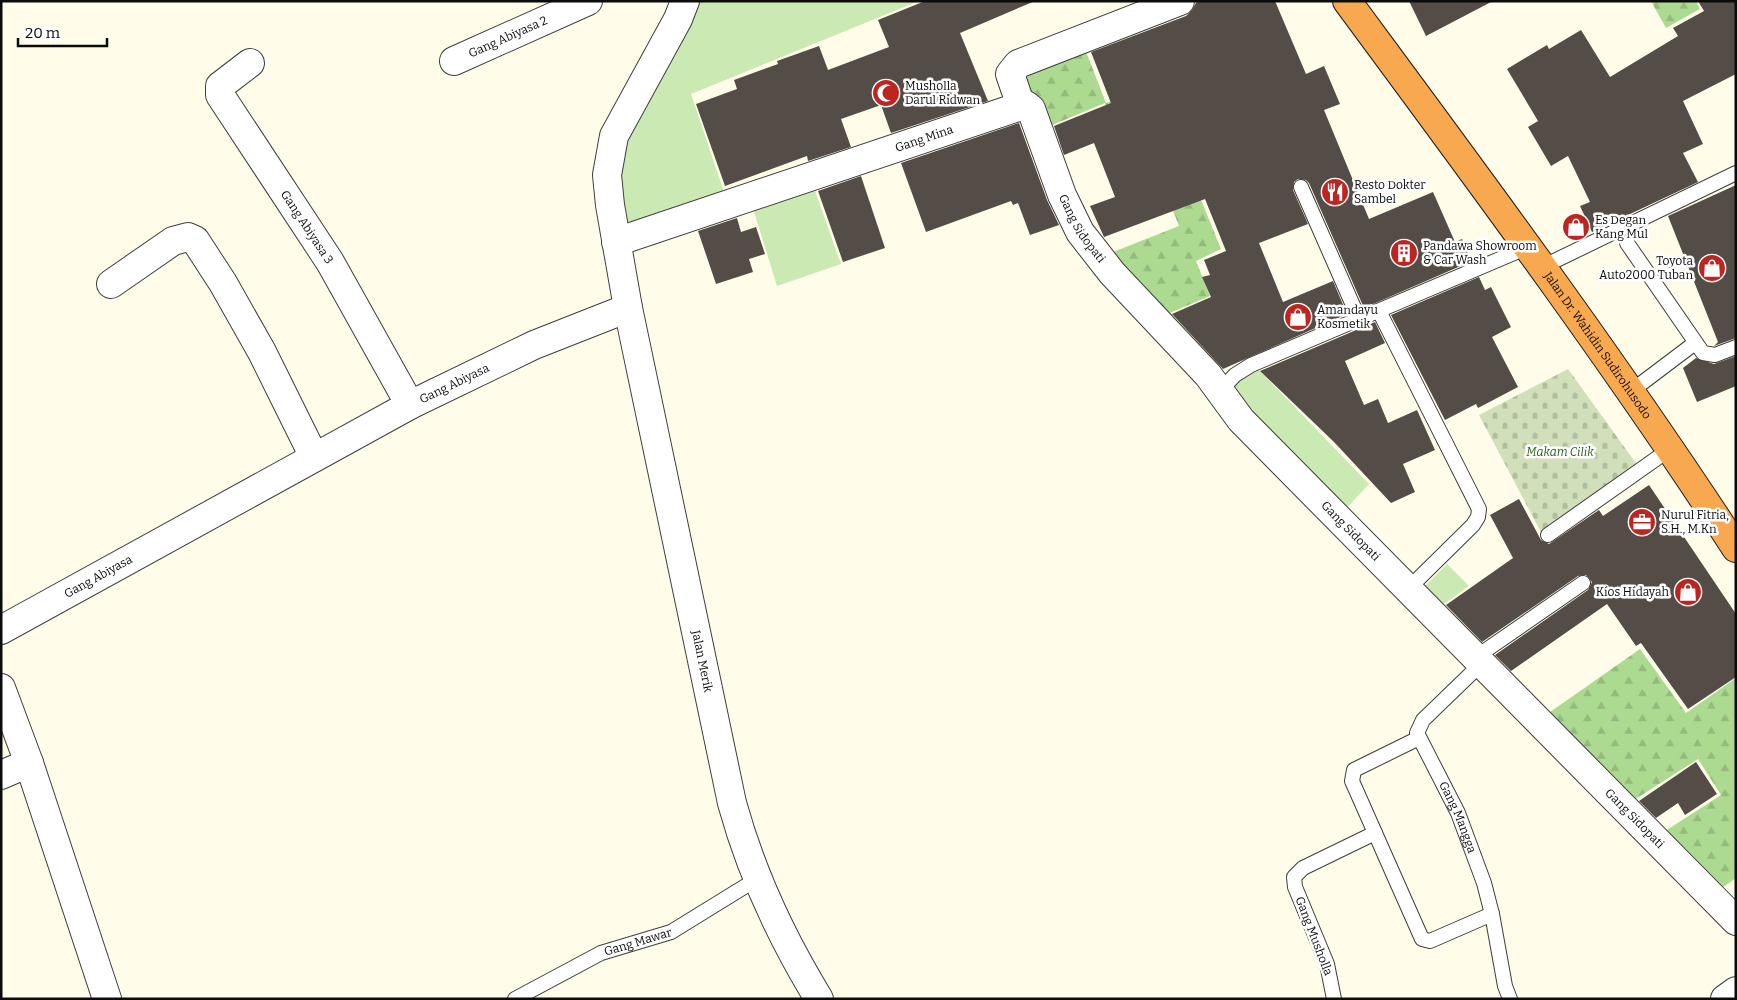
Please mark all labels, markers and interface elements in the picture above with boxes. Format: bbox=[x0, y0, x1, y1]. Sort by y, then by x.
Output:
street label: Gang Abiyasa 2 bbox=[466, 13, 549, 61]
scale bar bbox=[18, 15, 106, 47]
text: 20 m bbox=[25, 24, 61, 42]
mosque icon: Musholla Darul Ridwan bbox=[871, 78, 901, 108]
place label: Musholla Darul Ridwan bbox=[905, 79, 981, 107]
street label: Gang Mina bbox=[893, 122, 955, 155]
restaurant icon: Resto Dokter Sambel bbox=[1320, 177, 1350, 207]
place label: Resto Dokter Sambel bbox=[1354, 178, 1426, 206]
street label: Gang Abiyasa 3 bbox=[278, 188, 336, 267]
street label: Gang Sidopati bbox=[1056, 192, 1109, 266]
shop icon: Es Degan Kang Mul bbox=[1561, 212, 1591, 242]
place label: Es Degan Kang Mul bbox=[1595, 213, 1648, 241]
building icon: Pandawa Showroom & Car Wash bbox=[1389, 238, 1419, 268]
place label: Pandawa Showroom & Car Wash bbox=[1423, 239, 1537, 267]
shop icon: Toyota Auto2000 Tuban bbox=[1697, 253, 1727, 283]
place label: Toyota Auto2000 Tuban bbox=[1599, 254, 1693, 282]
street label: Jalan Dr. Wahidin Sudirohusodo bbox=[1540, 269, 1654, 422]
shop icon: Amandayu Kosmetik bbox=[1283, 302, 1313, 332]
place label: Amandayu Kosmetik bbox=[1317, 303, 1378, 331]
street label: Gang Abiyasa bbox=[417, 361, 492, 406]
park label: Makam Cilik bbox=[1526, 445, 1594, 459]
street label: Gang Sidopati bbox=[1318, 498, 1383, 564]
office icon: Nurul Fitria, S.H., M.Kn bbox=[1627, 507, 1657, 537]
place label: Nurul Fitria, S.H., M.Kn bbox=[1661, 508, 1729, 536]
street label: Gang Abiyasa bbox=[62, 552, 135, 601]
shop icon: Kios Hidayah bbox=[1673, 577, 1703, 607]
place label: Kios Hidayah bbox=[1596, 585, 1670, 599]
street label: Jalan Merik bbox=[689, 628, 716, 694]
street label: Gang Mangga bbox=[1436, 779, 1479, 855]
street label: Gang Sidopati bbox=[1602, 786, 1667, 851]
street label: Gang Musholla bbox=[1293, 895, 1336, 978]
street label: Gang Mawar bbox=[602, 925, 674, 959]

